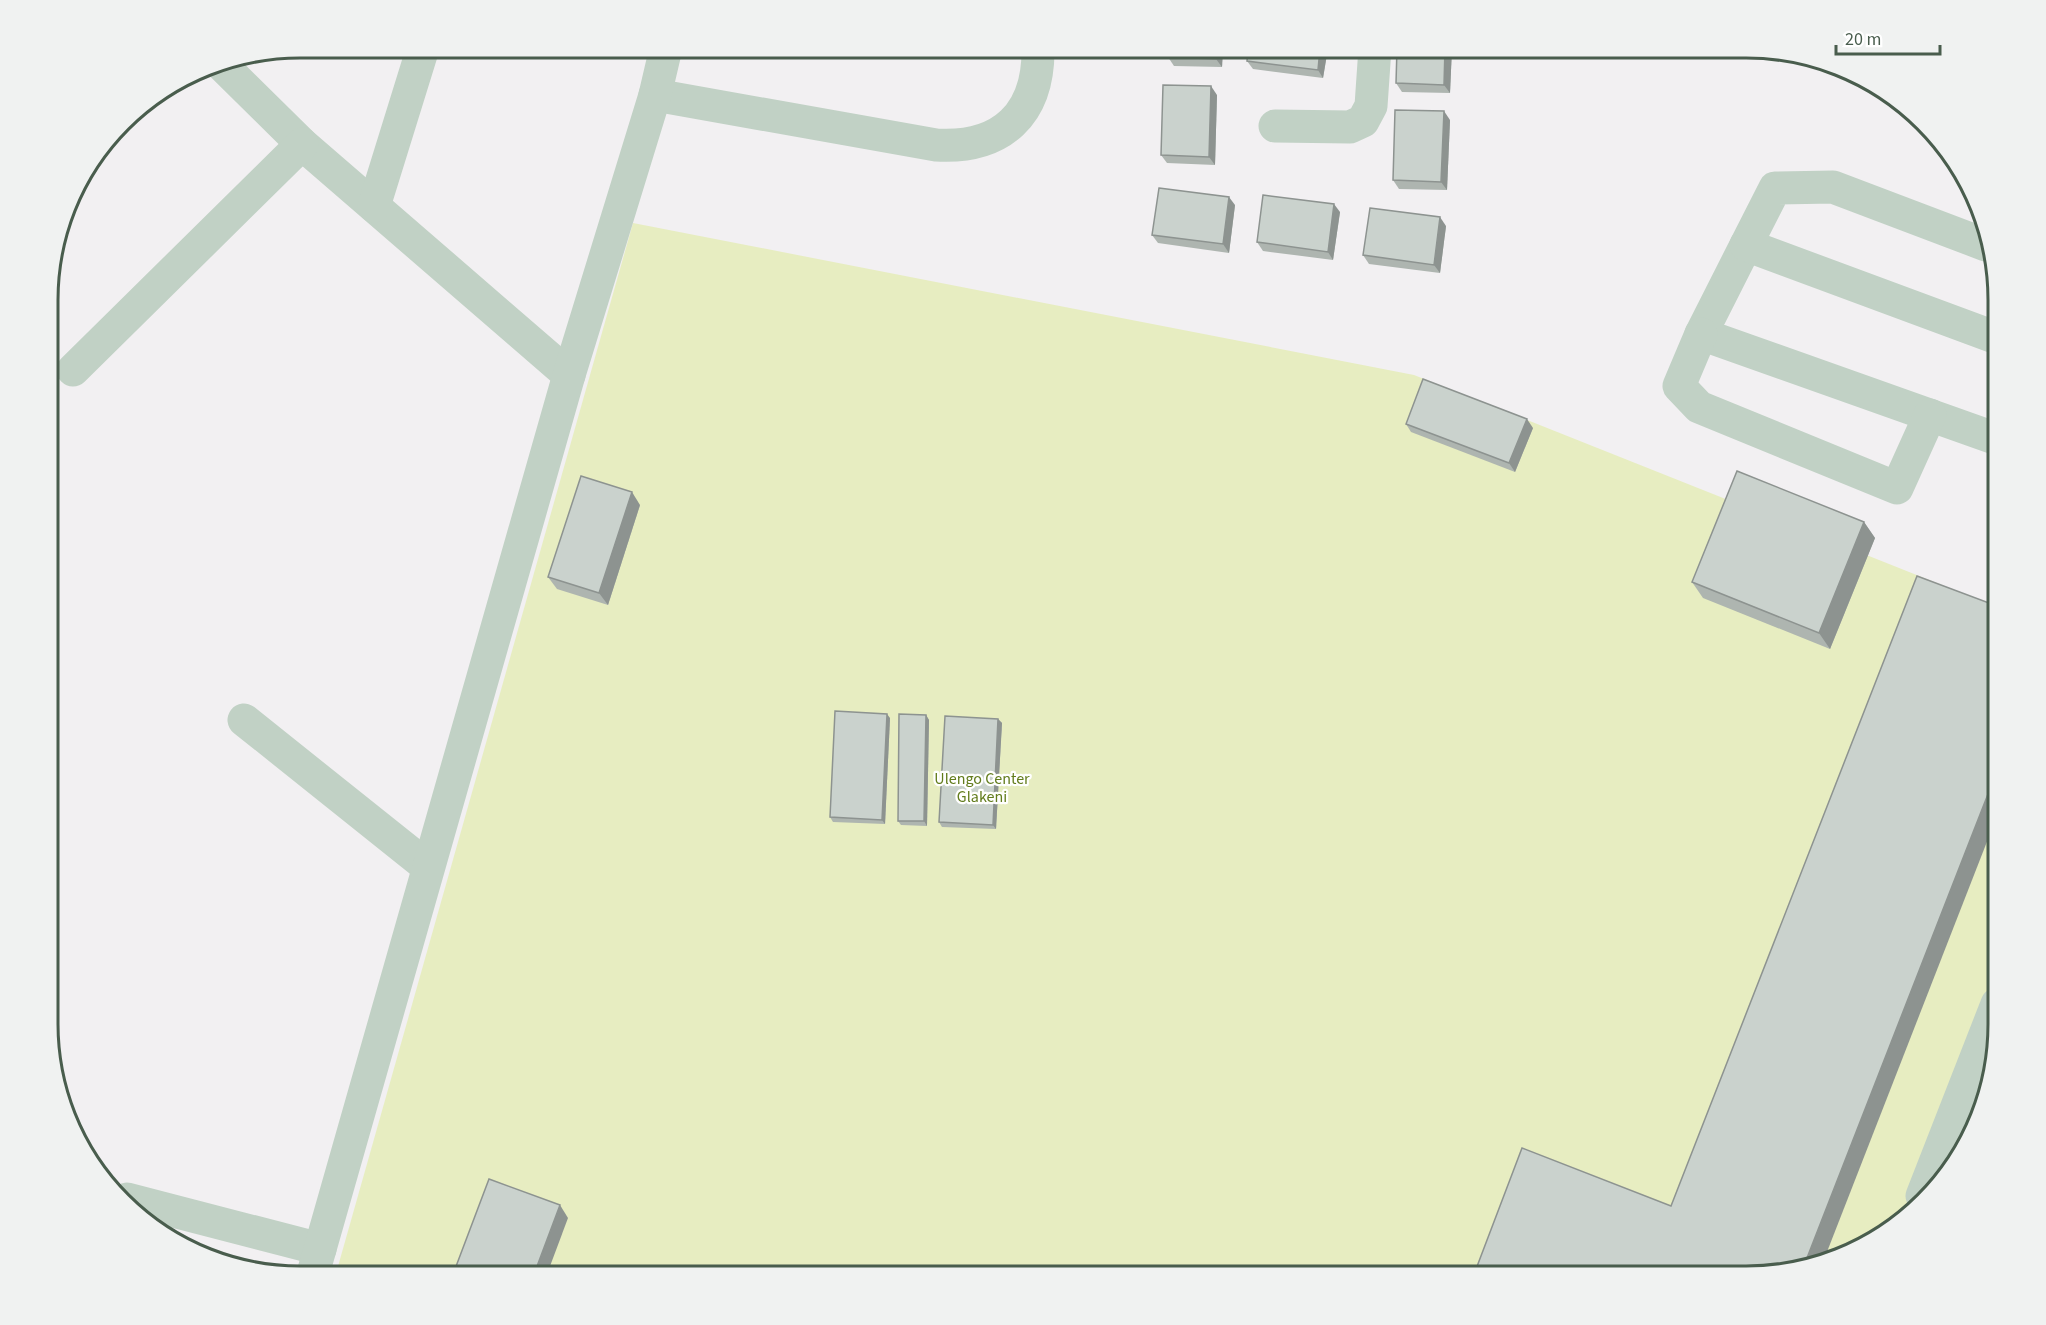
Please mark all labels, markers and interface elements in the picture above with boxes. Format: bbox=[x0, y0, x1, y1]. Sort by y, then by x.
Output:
scale bar bbox=[1836, 18, 1940, 56]
text: 20 m bbox=[1845, 27, 1881, 52]
park label: Ulengo Center Glakeni bbox=[934, 768, 1030, 808]

